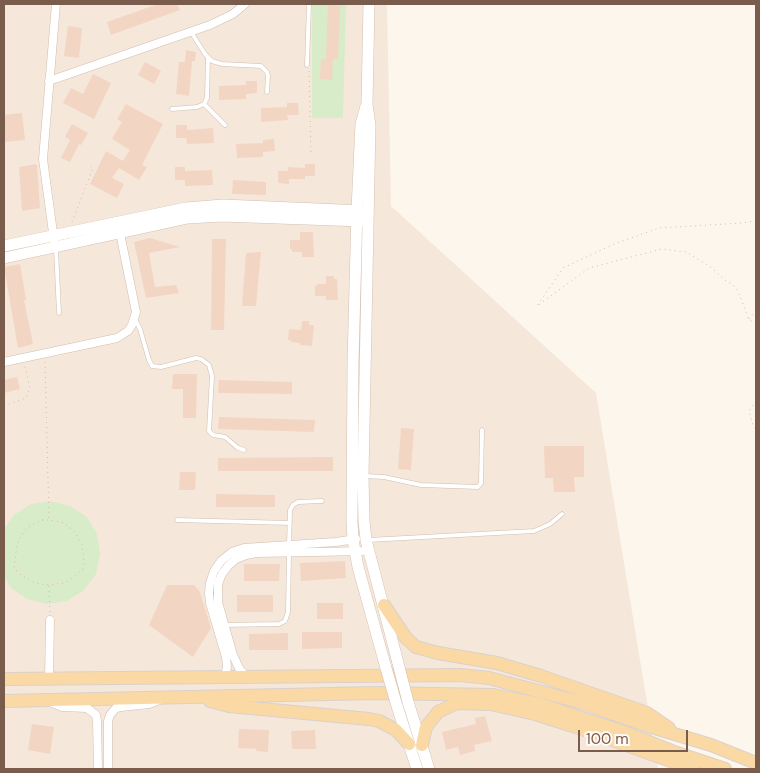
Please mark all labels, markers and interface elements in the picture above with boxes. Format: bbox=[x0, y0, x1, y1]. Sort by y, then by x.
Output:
scale bar bbox=[580, 720, 690, 752]
text: 100 m bbox=[586, 729, 629, 749]

